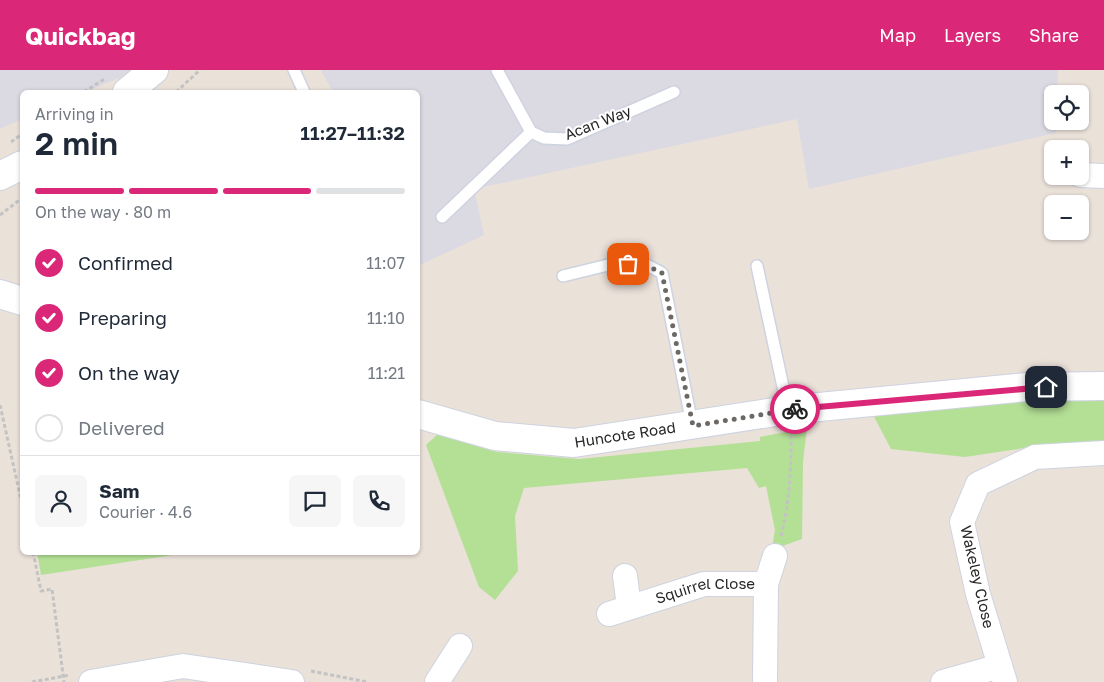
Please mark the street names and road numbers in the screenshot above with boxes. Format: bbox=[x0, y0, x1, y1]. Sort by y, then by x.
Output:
street label: Acan Way bbox=[562, 101, 634, 143]
street label: Huncote Road bbox=[573, 417, 677, 451]
street label: Wakeley Close bbox=[957, 524, 999, 630]
street label: Squirrel Close bbox=[653, 574, 755, 607]

